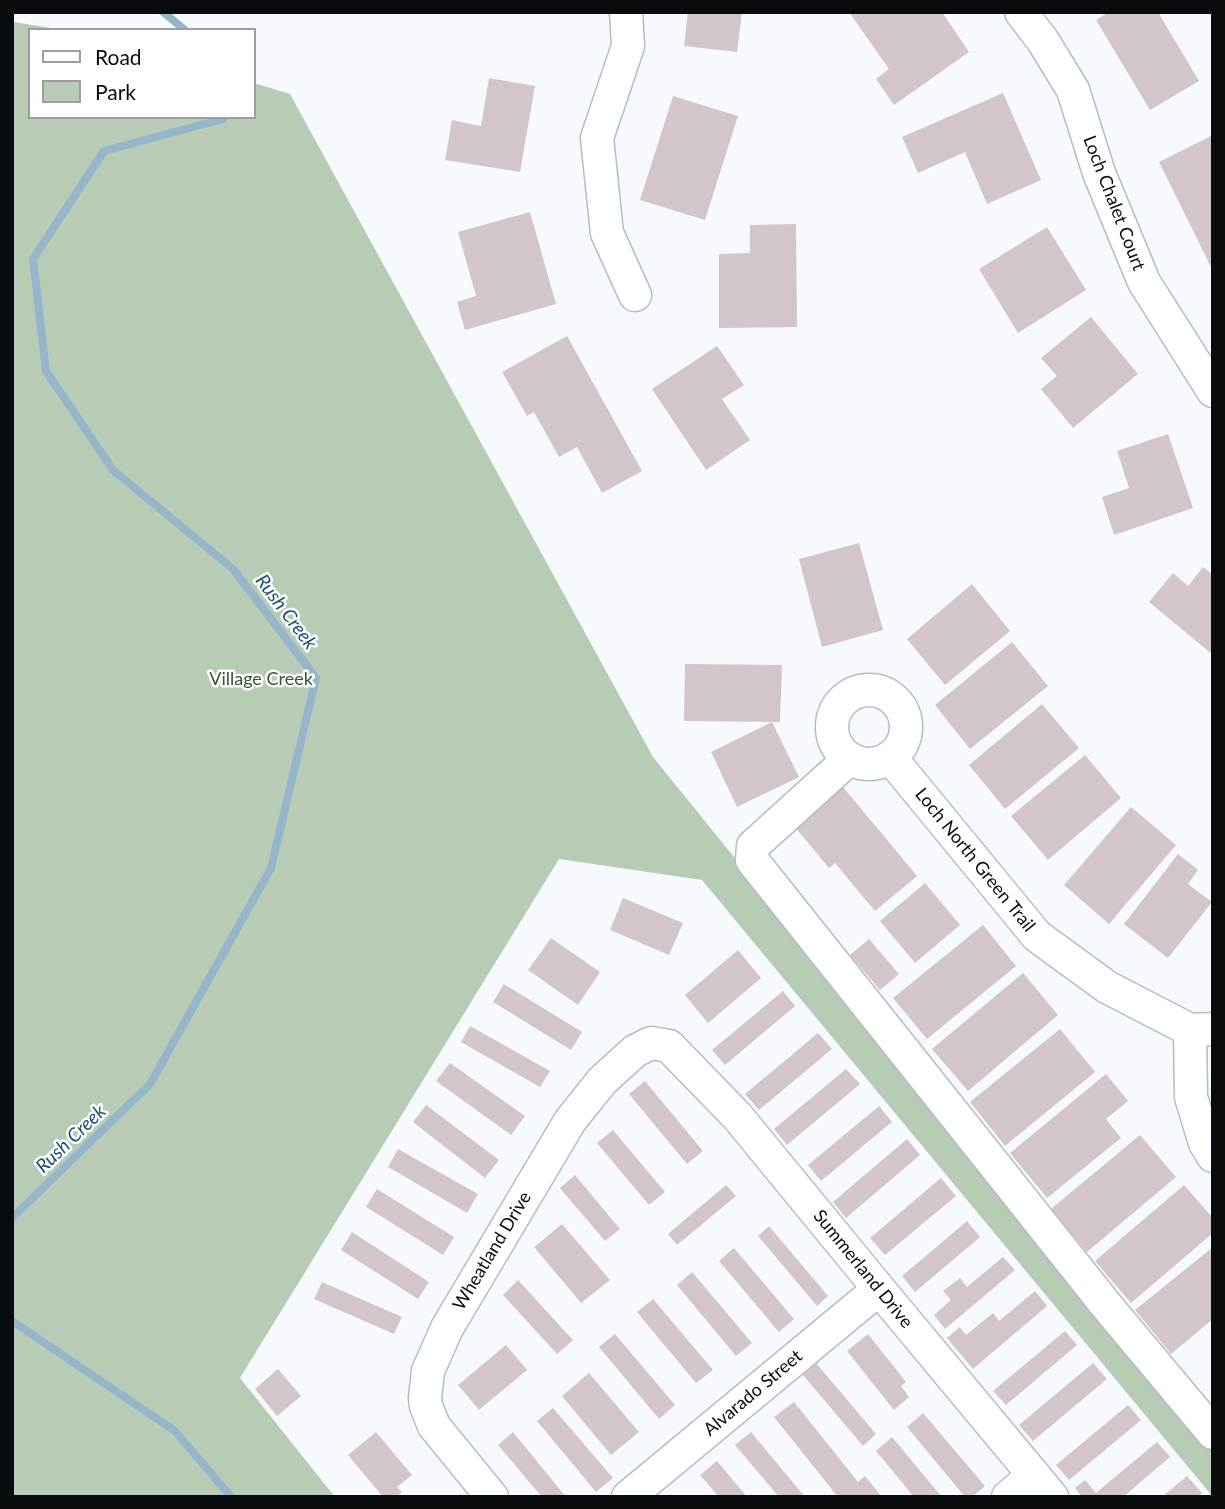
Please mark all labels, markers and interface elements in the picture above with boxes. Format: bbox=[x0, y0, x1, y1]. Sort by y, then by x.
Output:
legend bbox=[28, 28, 256, 119]
text: Road bbox=[95, 44, 142, 69]
text: Park bbox=[95, 79, 136, 104]
street label: Loch Chalet Court bbox=[1078, 132, 1150, 274]
water label: Rush Creek bbox=[250, 570, 322, 654]
park label: Village Creek bbox=[209, 668, 313, 690]
street label: Loch North Green Trail bbox=[910, 784, 1040, 936]
water label: Rush Creek bbox=[31, 1100, 111, 1178]
street label: Wheatland Drive bbox=[448, 1188, 536, 1314]
street label: Summerland Drive bbox=[809, 1205, 917, 1333]
street label: Alvarado Street bbox=[699, 1345, 807, 1441]

